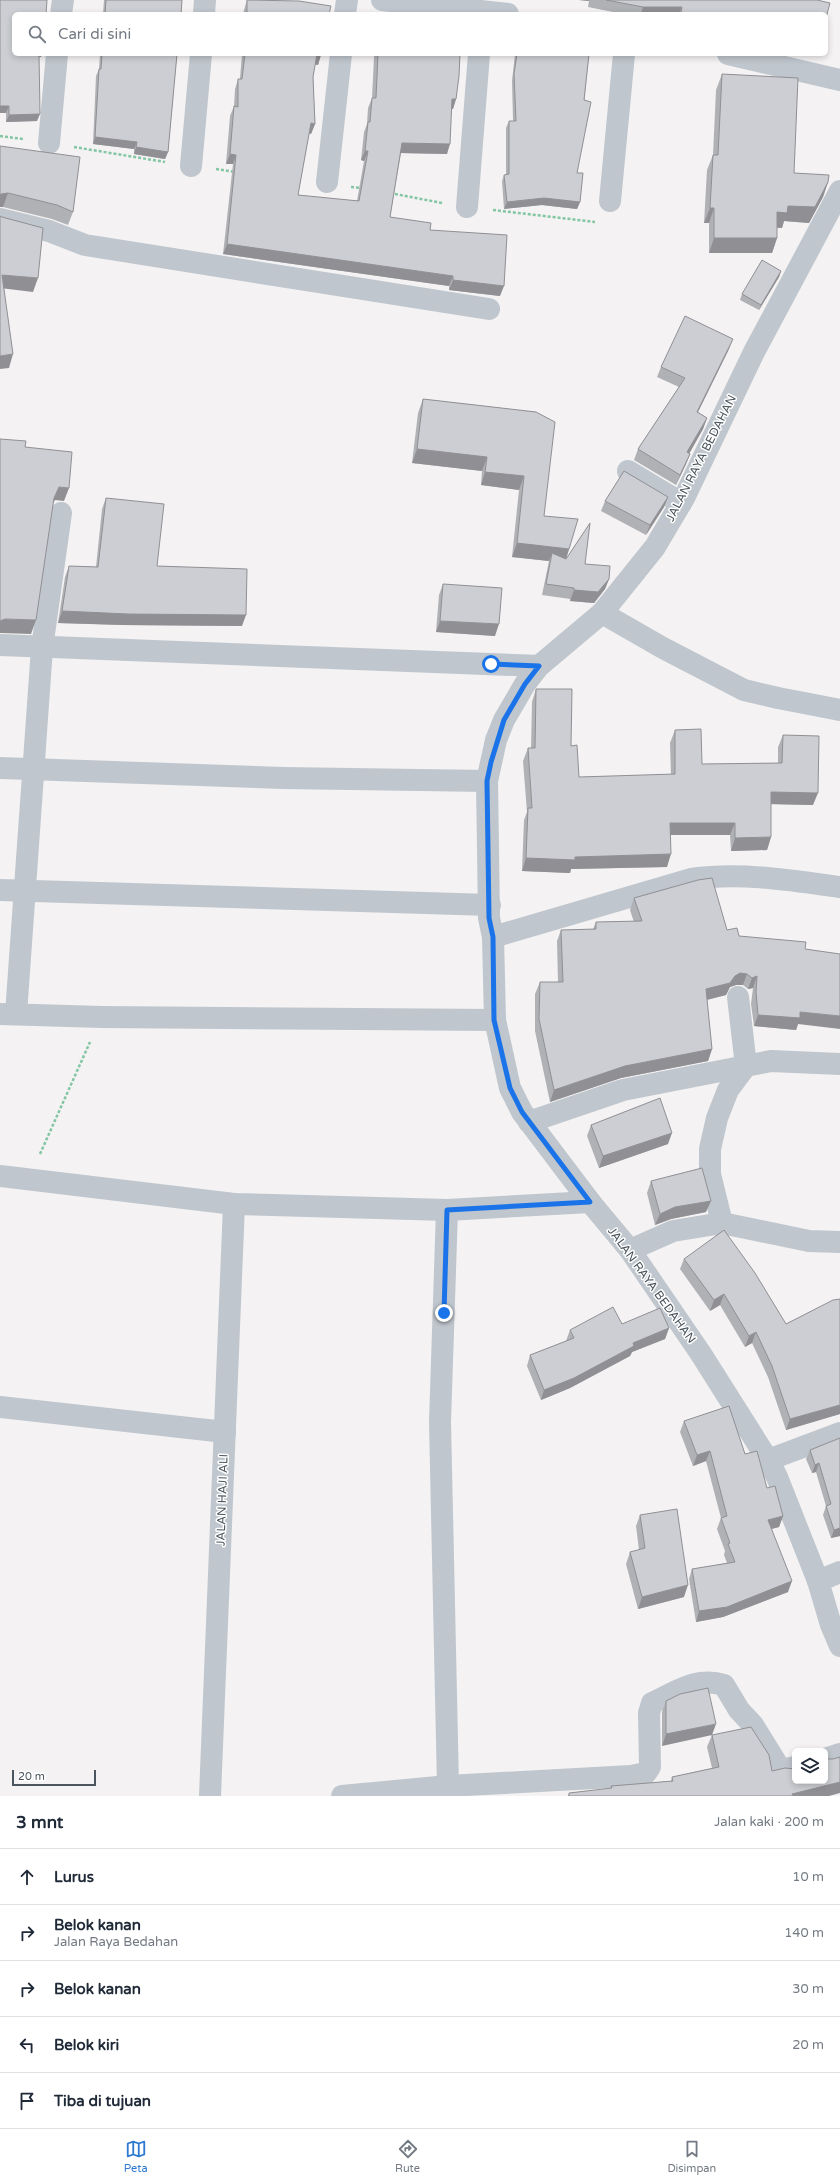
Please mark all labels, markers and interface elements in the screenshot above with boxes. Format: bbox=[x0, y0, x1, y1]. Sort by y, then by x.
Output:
search box bbox=[12, 12, 828, 56]
icon: search bbox=[26, 23, 48, 45]
text: Cari di sini bbox=[58, 25, 131, 43]
street label: JALAN RAYA BEDAHAN bbox=[663, 392, 739, 524]
route start bbox=[482, 655, 500, 673]
street label: JALAN RAYA BEDAHAN bbox=[605, 1224, 699, 1346]
route end bbox=[435, 1304, 453, 1322]
street label: JALAN HAJI ALI bbox=[213, 1454, 231, 1546]
map controls bbox=[792, 1748, 828, 1784]
button: layers bbox=[792, 1748, 828, 1784]
scale bar bbox=[12, 1768, 96, 1787]
text: 20 m bbox=[18, 1770, 45, 1783]
text: 3 mnt bbox=[16, 1812, 63, 1833]
text: Jalan kaki · 200 m bbox=[714, 1814, 824, 1830]
icon: ahead bbox=[16, 1866, 38, 1888]
text: Lurus bbox=[54, 1868, 94, 1886]
text: 10 m bbox=[792, 1869, 824, 1885]
text: Belok kanan bbox=[54, 1916, 141, 1934]
icon: right bbox=[16, 1922, 38, 1944]
text: 140 m bbox=[784, 1925, 824, 1941]
text: Jalan Raya Bedahan bbox=[54, 1934, 178, 1950]
icon: right bbox=[16, 1978, 38, 2000]
text: Belok kanan bbox=[54, 1980, 141, 1998]
text: 30 m bbox=[792, 1981, 824, 1997]
icon: left bbox=[16, 2034, 38, 2056]
text: Belok kiri bbox=[54, 2036, 119, 2054]
text: 20 m bbox=[792, 2037, 824, 2053]
icon: arrive bbox=[16, 2090, 38, 2112]
text: Tiba di tujuan bbox=[54, 2092, 151, 2110]
tab: Peta bbox=[124, 2138, 148, 2175]
tab: Rute bbox=[395, 2138, 420, 2175]
tab: Disimpan bbox=[667, 2138, 716, 2175]

